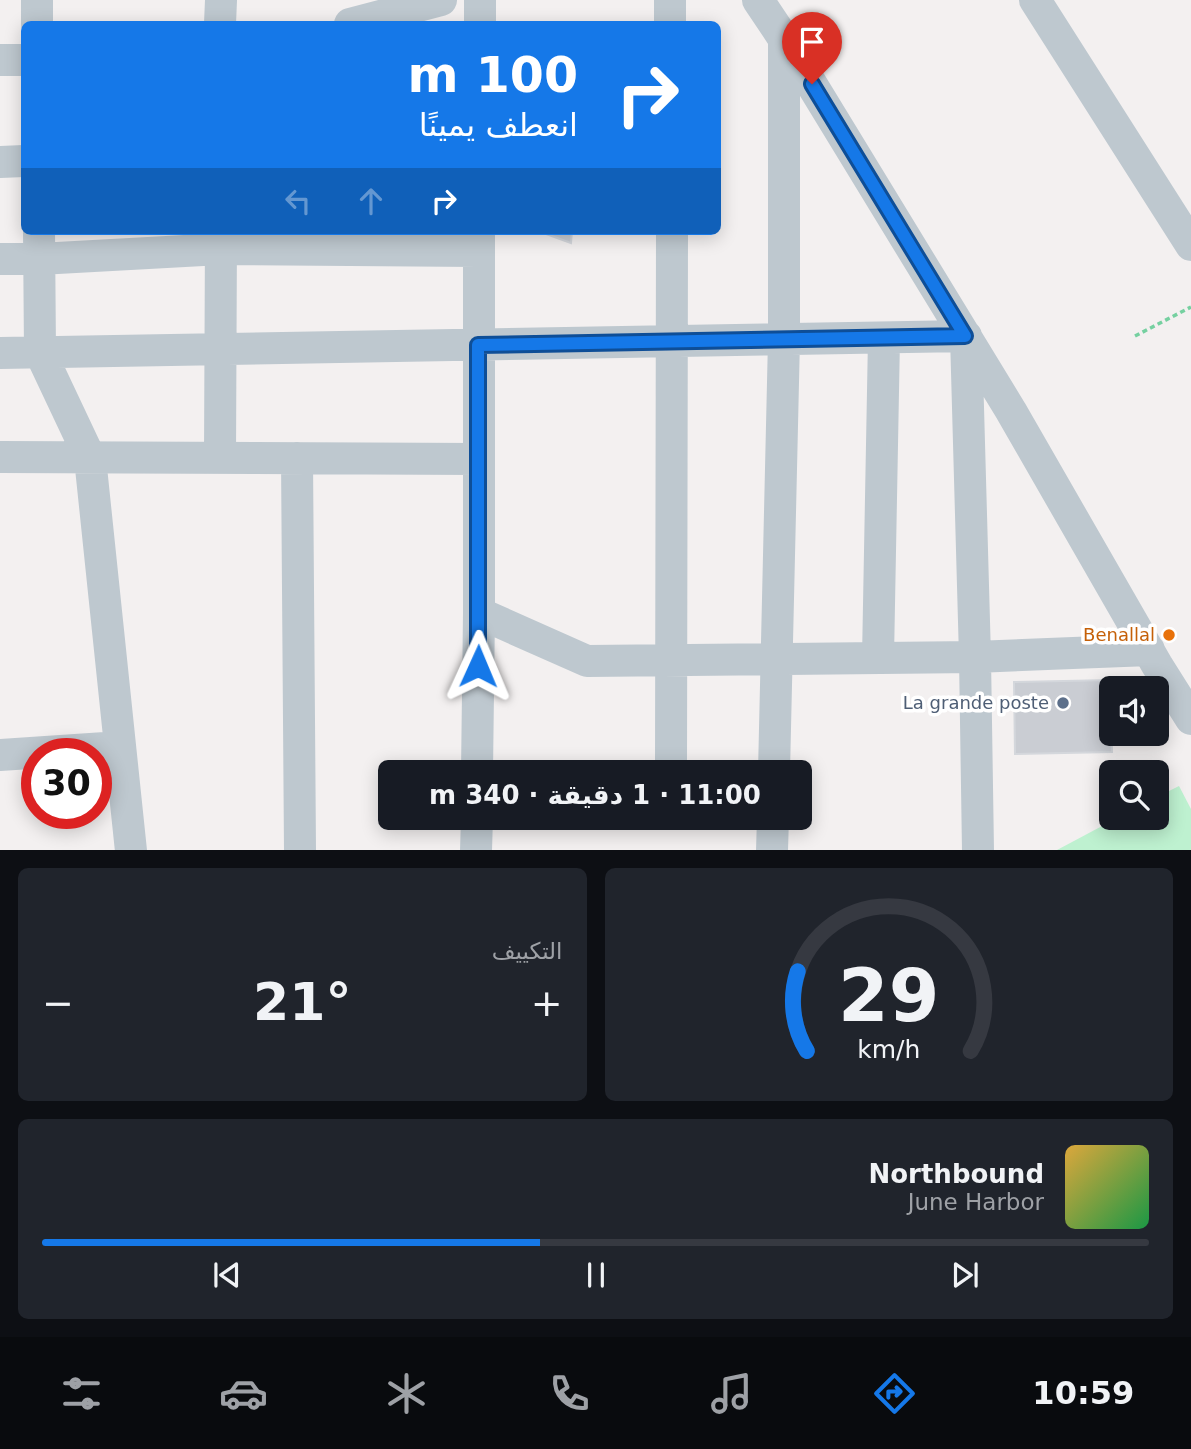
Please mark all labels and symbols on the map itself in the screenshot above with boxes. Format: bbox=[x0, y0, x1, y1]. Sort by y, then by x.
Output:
pin bbox=[782, 12.0, 842, 84]
place label: Benallal bbox=[1083, 624, 1155, 645]
marker: Benallal bbox=[1161, 627, 1177, 643]
position arrow bbox=[441, 629, 515, 703]
place label: La grande poste bbox=[903, 692, 1049, 713]
marker: La grande poste bbox=[1055, 695, 1071, 711]
speed limit sign: 30 bbox=[21, 738, 112, 829]

